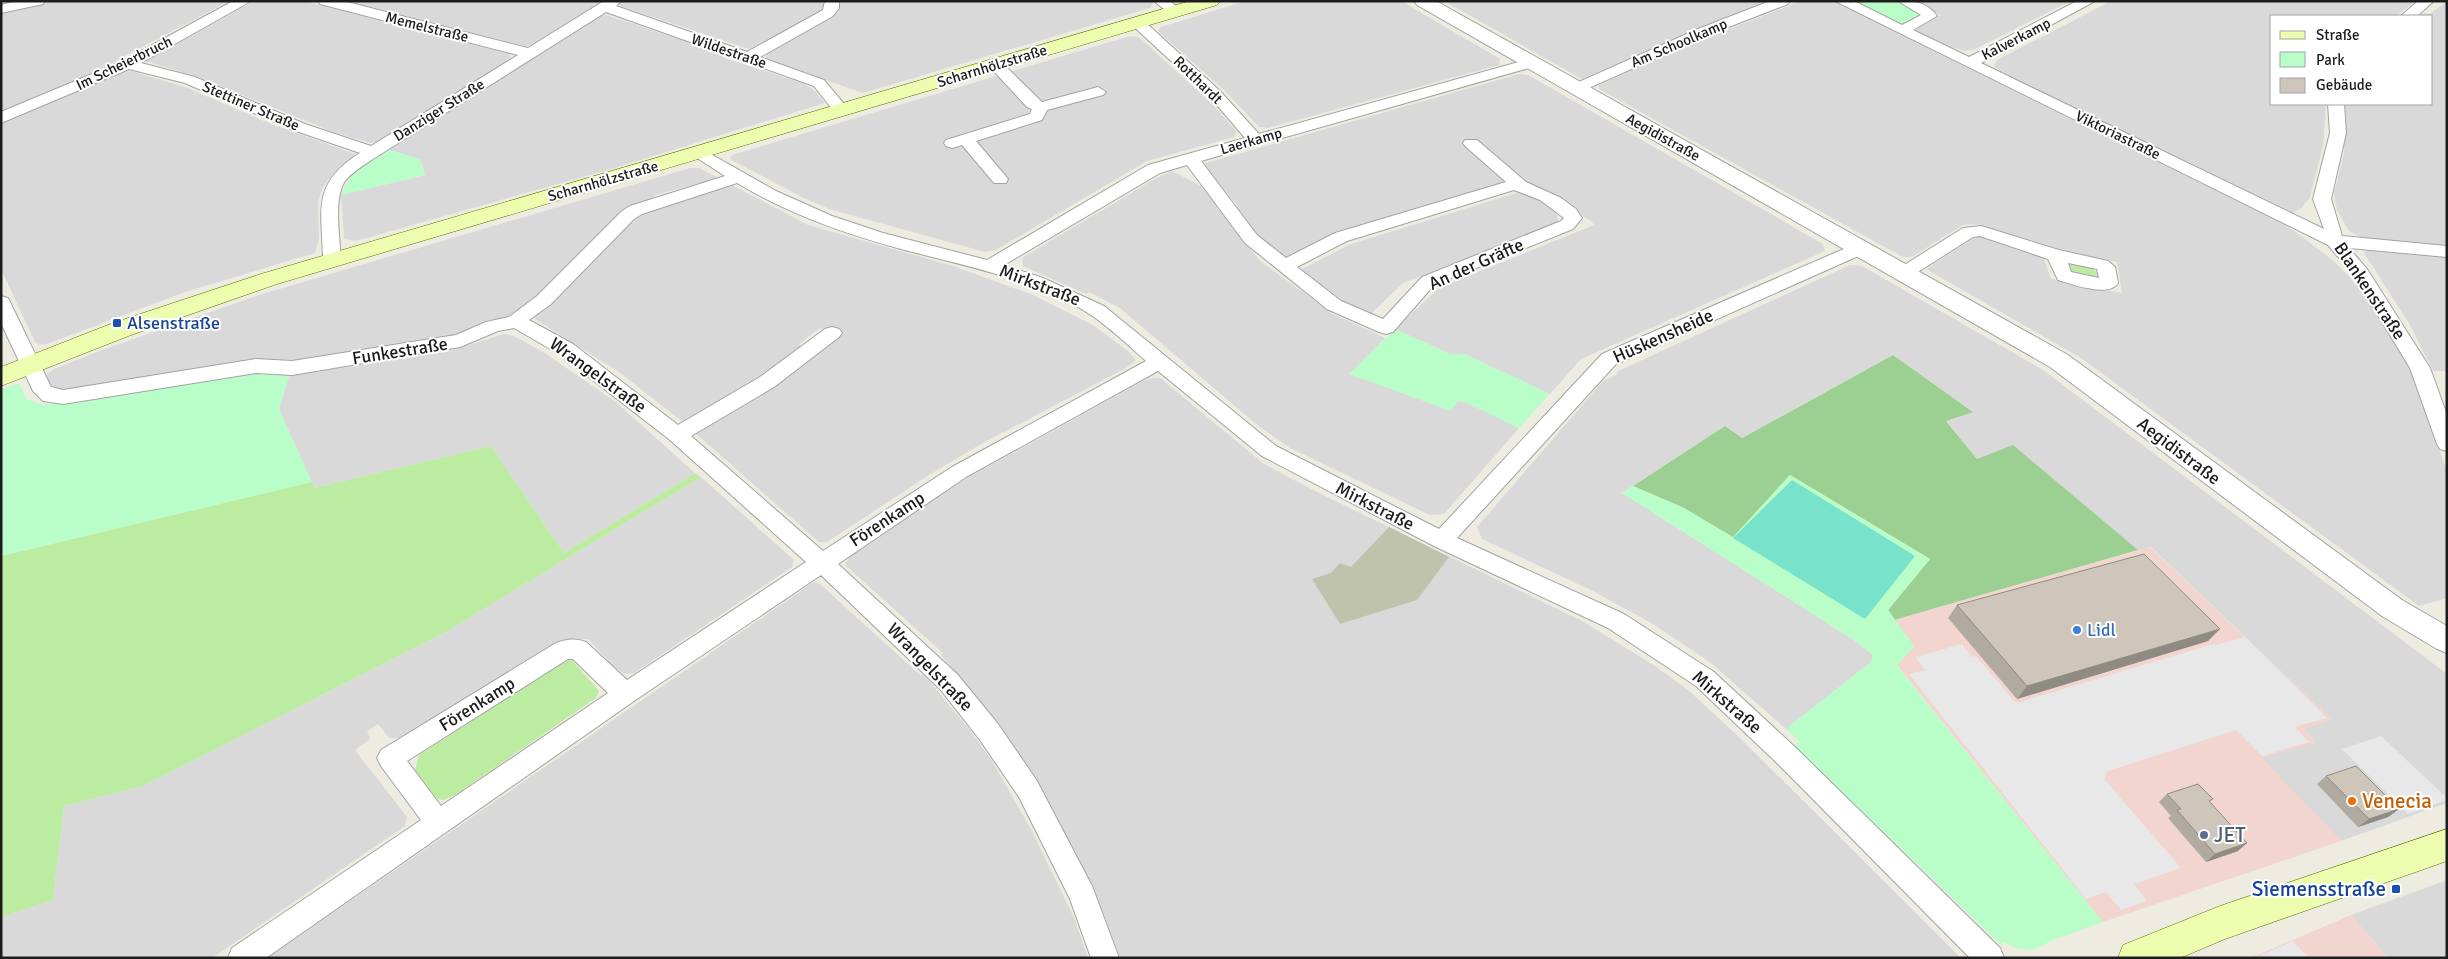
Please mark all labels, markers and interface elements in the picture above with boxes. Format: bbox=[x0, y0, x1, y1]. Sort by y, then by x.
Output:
street label: Memelstraße bbox=[383, 8, 471, 46]
street label: Kalverkamp bbox=[1978, 14, 2054, 64]
street label: Am Schoolkamp bbox=[1628, 15, 1730, 71]
legend bbox=[2270, 15, 2433, 105]
text: Straße bbox=[2316, 26, 2360, 44]
street label: Wildestraße bbox=[689, 30, 769, 72]
street label: Im Scheierbruch bbox=[73, 32, 175, 94]
street label: Scharnhölzstraße bbox=[935, 41, 1049, 91]
text: Park bbox=[2316, 51, 2345, 69]
street label: Rotthardt bbox=[1170, 52, 1226, 108]
street label: Danziger Straße bbox=[390, 75, 488, 145]
text: Gebäude bbox=[2316, 76, 2372, 94]
street label: Stettiner Straße bbox=[200, 77, 302, 135]
street label: Viktoriastraße bbox=[2073, 107, 2163, 163]
street label: Aegidistraße bbox=[1623, 109, 1703, 165]
street label: Laerkamp bbox=[1218, 124, 1284, 158]
street label: Scharnhölzstraße bbox=[546, 157, 660, 205]
street label: An der Gräfte bbox=[1425, 233, 1527, 295]
street label: Blankenstraße bbox=[2329, 238, 2411, 344]
street label: Mirkstraße bbox=[996, 259, 1084, 311]
street label: Hüskensheide bbox=[1609, 304, 1717, 368]
place label: Alsenstraße bbox=[127, 312, 220, 334]
marker: Alsenstraße bbox=[111, 317, 123, 329]
street label: Funkestraße bbox=[351, 333, 449, 369]
street label: Wrangelstraße bbox=[545, 333, 651, 417]
street label: Aegidistraße bbox=[2133, 413, 2225, 489]
street label: Mirkstraße bbox=[1332, 477, 1418, 535]
street label: Förenkamp bbox=[845, 487, 929, 551]
street label: Wrangelstraße bbox=[882, 618, 978, 716]
place label: Lidl bbox=[2087, 619, 2116, 641]
marker: Lidl bbox=[2071, 624, 2083, 636]
street label: Mirkstraße bbox=[1688, 666, 1766, 738]
street label: Förenkamp bbox=[435, 672, 519, 736]
place label: Venecia bbox=[2362, 788, 2432, 814]
marker: Venecia bbox=[2346, 795, 2358, 807]
place label: JET bbox=[2214, 822, 2246, 848]
marker: JET bbox=[2198, 829, 2210, 841]
place label: Siemensstraße bbox=[2252, 876, 2386, 902]
marker: Siemensstraße bbox=[2390, 883, 2402, 895]

